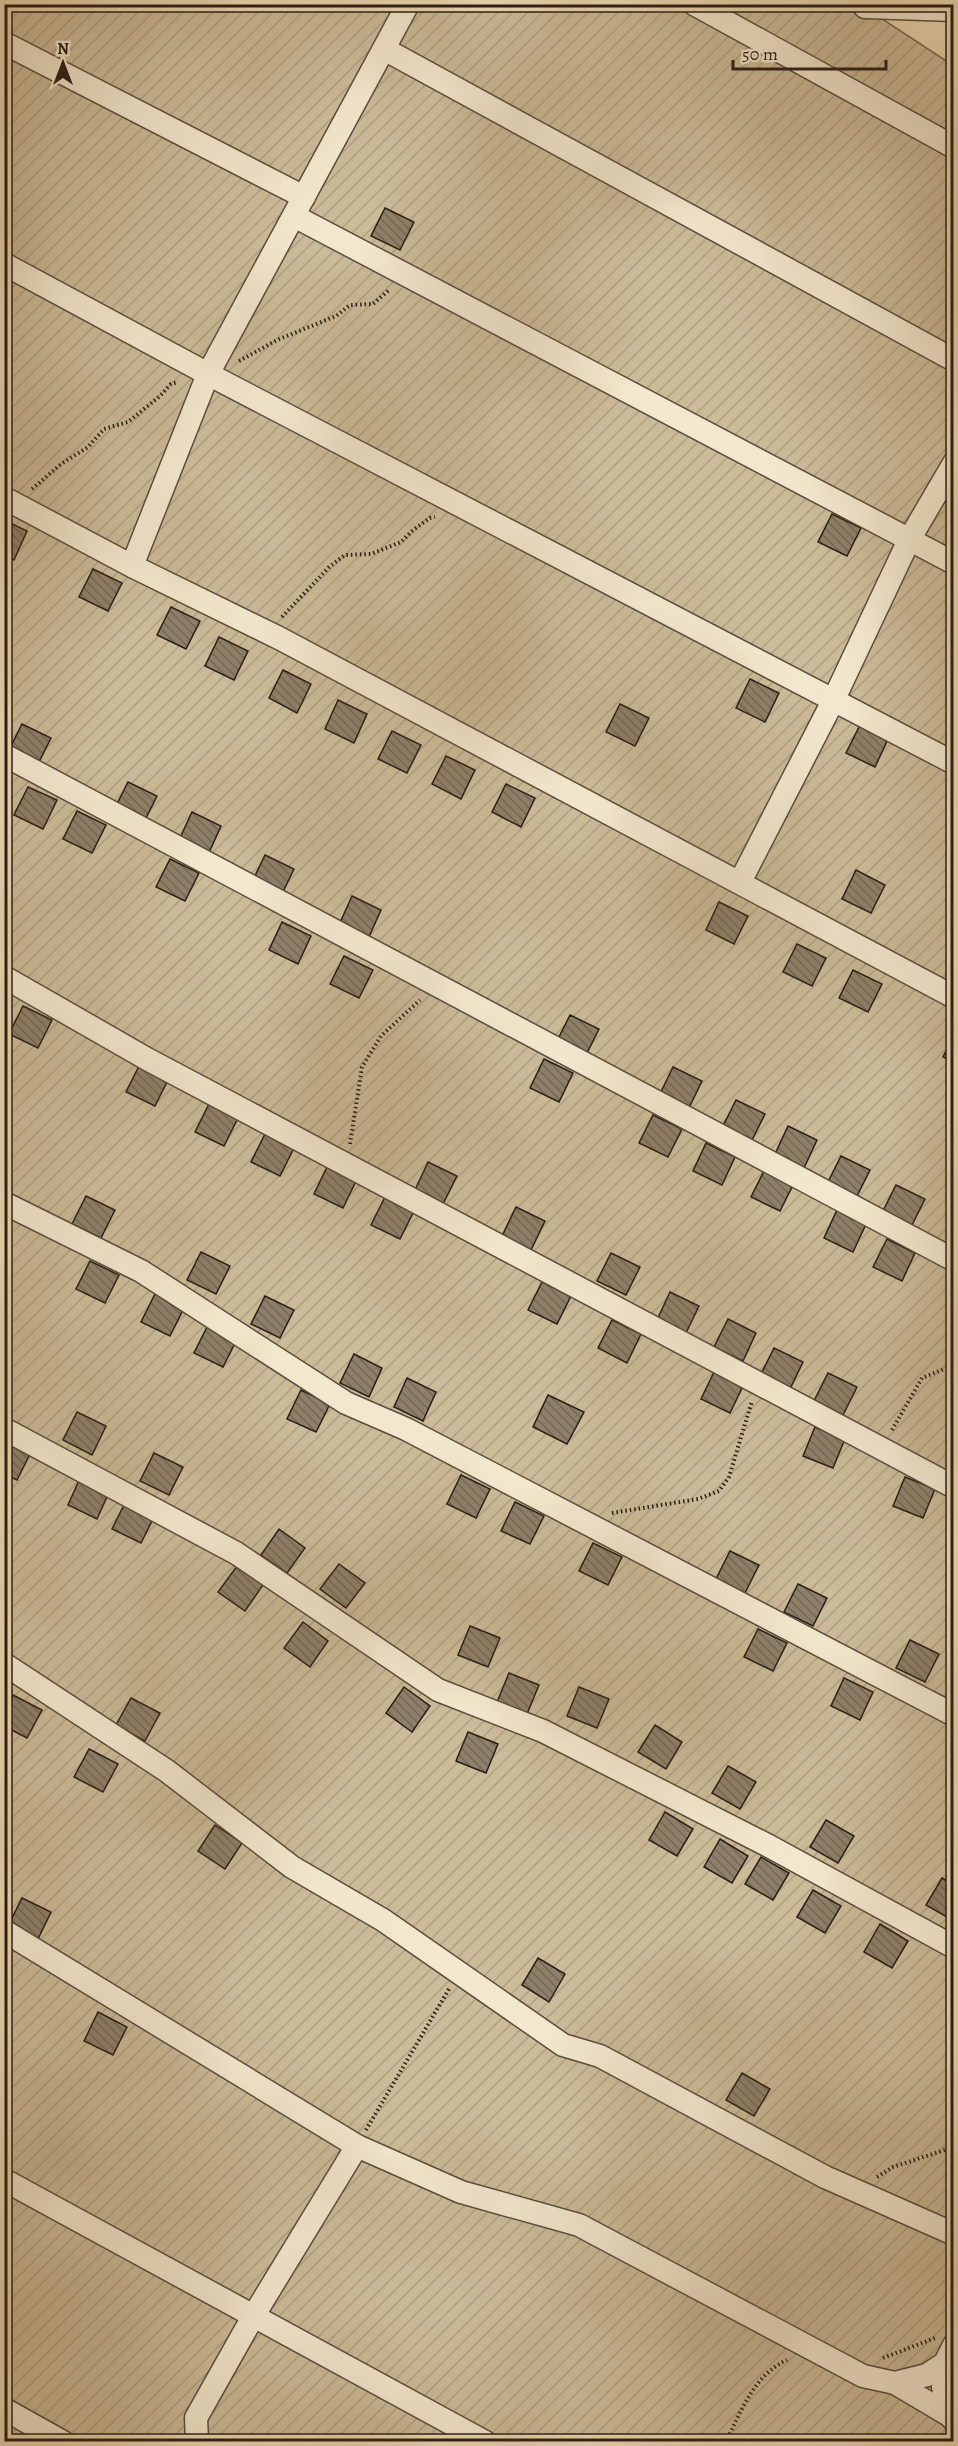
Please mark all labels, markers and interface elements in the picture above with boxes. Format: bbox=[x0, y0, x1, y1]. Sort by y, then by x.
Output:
north arrow bbox=[33, 33, 93, 93]
scale bar bbox=[733, 33, 886, 71]
text: N bbox=[57, 38, 69, 60]
text: 50 m bbox=[742, 42, 778, 66]

